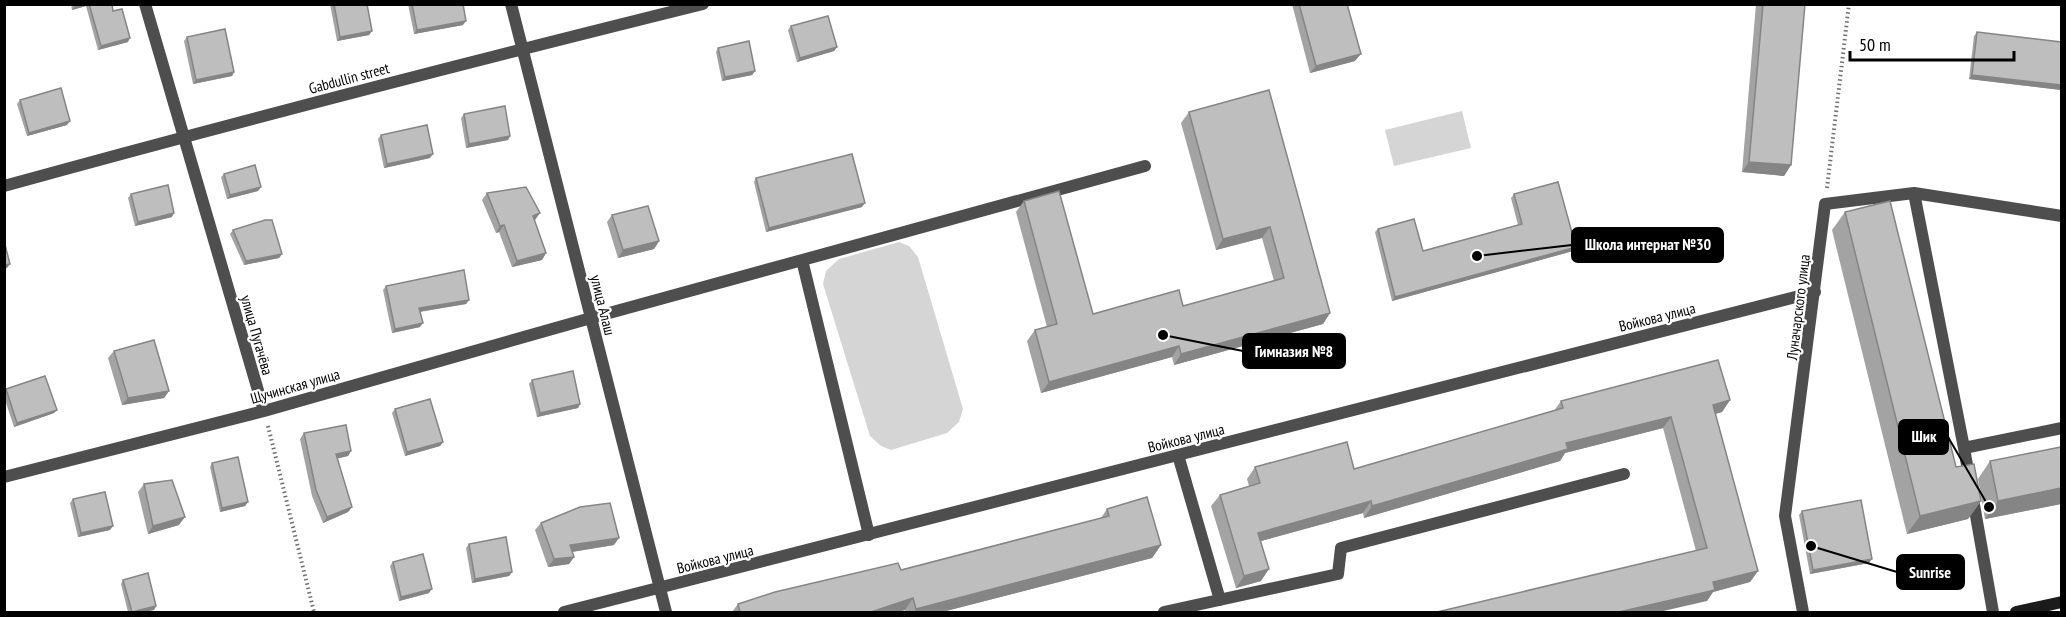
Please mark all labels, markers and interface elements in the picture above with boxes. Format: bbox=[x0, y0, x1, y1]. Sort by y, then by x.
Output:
scale bar bbox=[1850, 24, 2014, 62]
text: 50 m bbox=[1859, 33, 1891, 56]
street label: Gabdullin street bbox=[307, 58, 391, 98]
callout: Школа интернат №30 bbox=[1572, 228, 1723, 262]
text: Школа интернат №30 bbox=[1585, 234, 1712, 254]
street label: Луначарского улица bbox=[1782, 253, 1814, 362]
street label: улица Алаш bbox=[586, 273, 620, 337]
street label: улица Пугачёва bbox=[237, 293, 277, 377]
street label: Войкова улица bbox=[1617, 298, 1697, 336]
callout: Гимназия №8 bbox=[1243, 334, 1345, 368]
text: Гимназия №8 bbox=[1255, 341, 1333, 361]
street label: Щучинская улица bbox=[248, 364, 342, 408]
street label: Войкова улица bbox=[1146, 419, 1226, 457]
callout: Шик bbox=[1899, 420, 1948, 454]
text: Шик bbox=[1911, 426, 1937, 446]
street label: Войкова улица bbox=[675, 540, 755, 578]
callout: Sunrise bbox=[1897, 555, 1964, 589]
text: Sunrise bbox=[1909, 562, 1951, 582]

